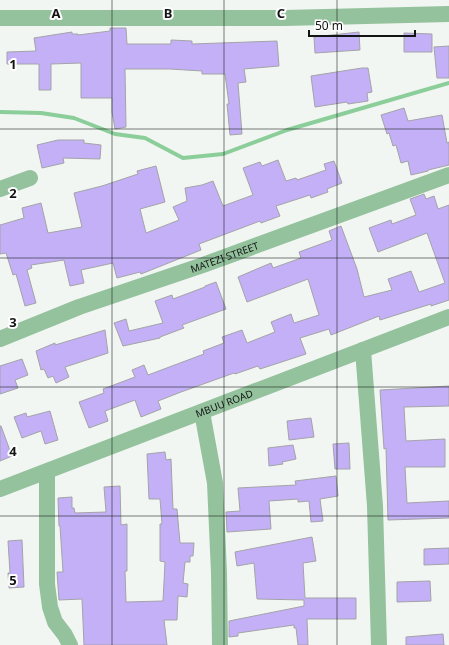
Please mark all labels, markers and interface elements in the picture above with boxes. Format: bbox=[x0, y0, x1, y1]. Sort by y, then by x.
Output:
text: A bbox=[52, 4, 61, 22]
text: B bbox=[164, 4, 172, 22]
text: C bbox=[277, 4, 285, 22]
scale bar bbox=[309, 12, 415, 38]
text: 50 m bbox=[315, 17, 343, 34]
text: 1 bbox=[9, 55, 17, 73]
text: 2 bbox=[9, 184, 17, 202]
street label: MATEZI STREET bbox=[188, 238, 261, 276]
text: 3 bbox=[9, 313, 17, 331]
street label: MBUU ROAD bbox=[193, 386, 255, 420]
text: 4 bbox=[9, 442, 17, 460]
text: 5 bbox=[9, 571, 17, 589]

